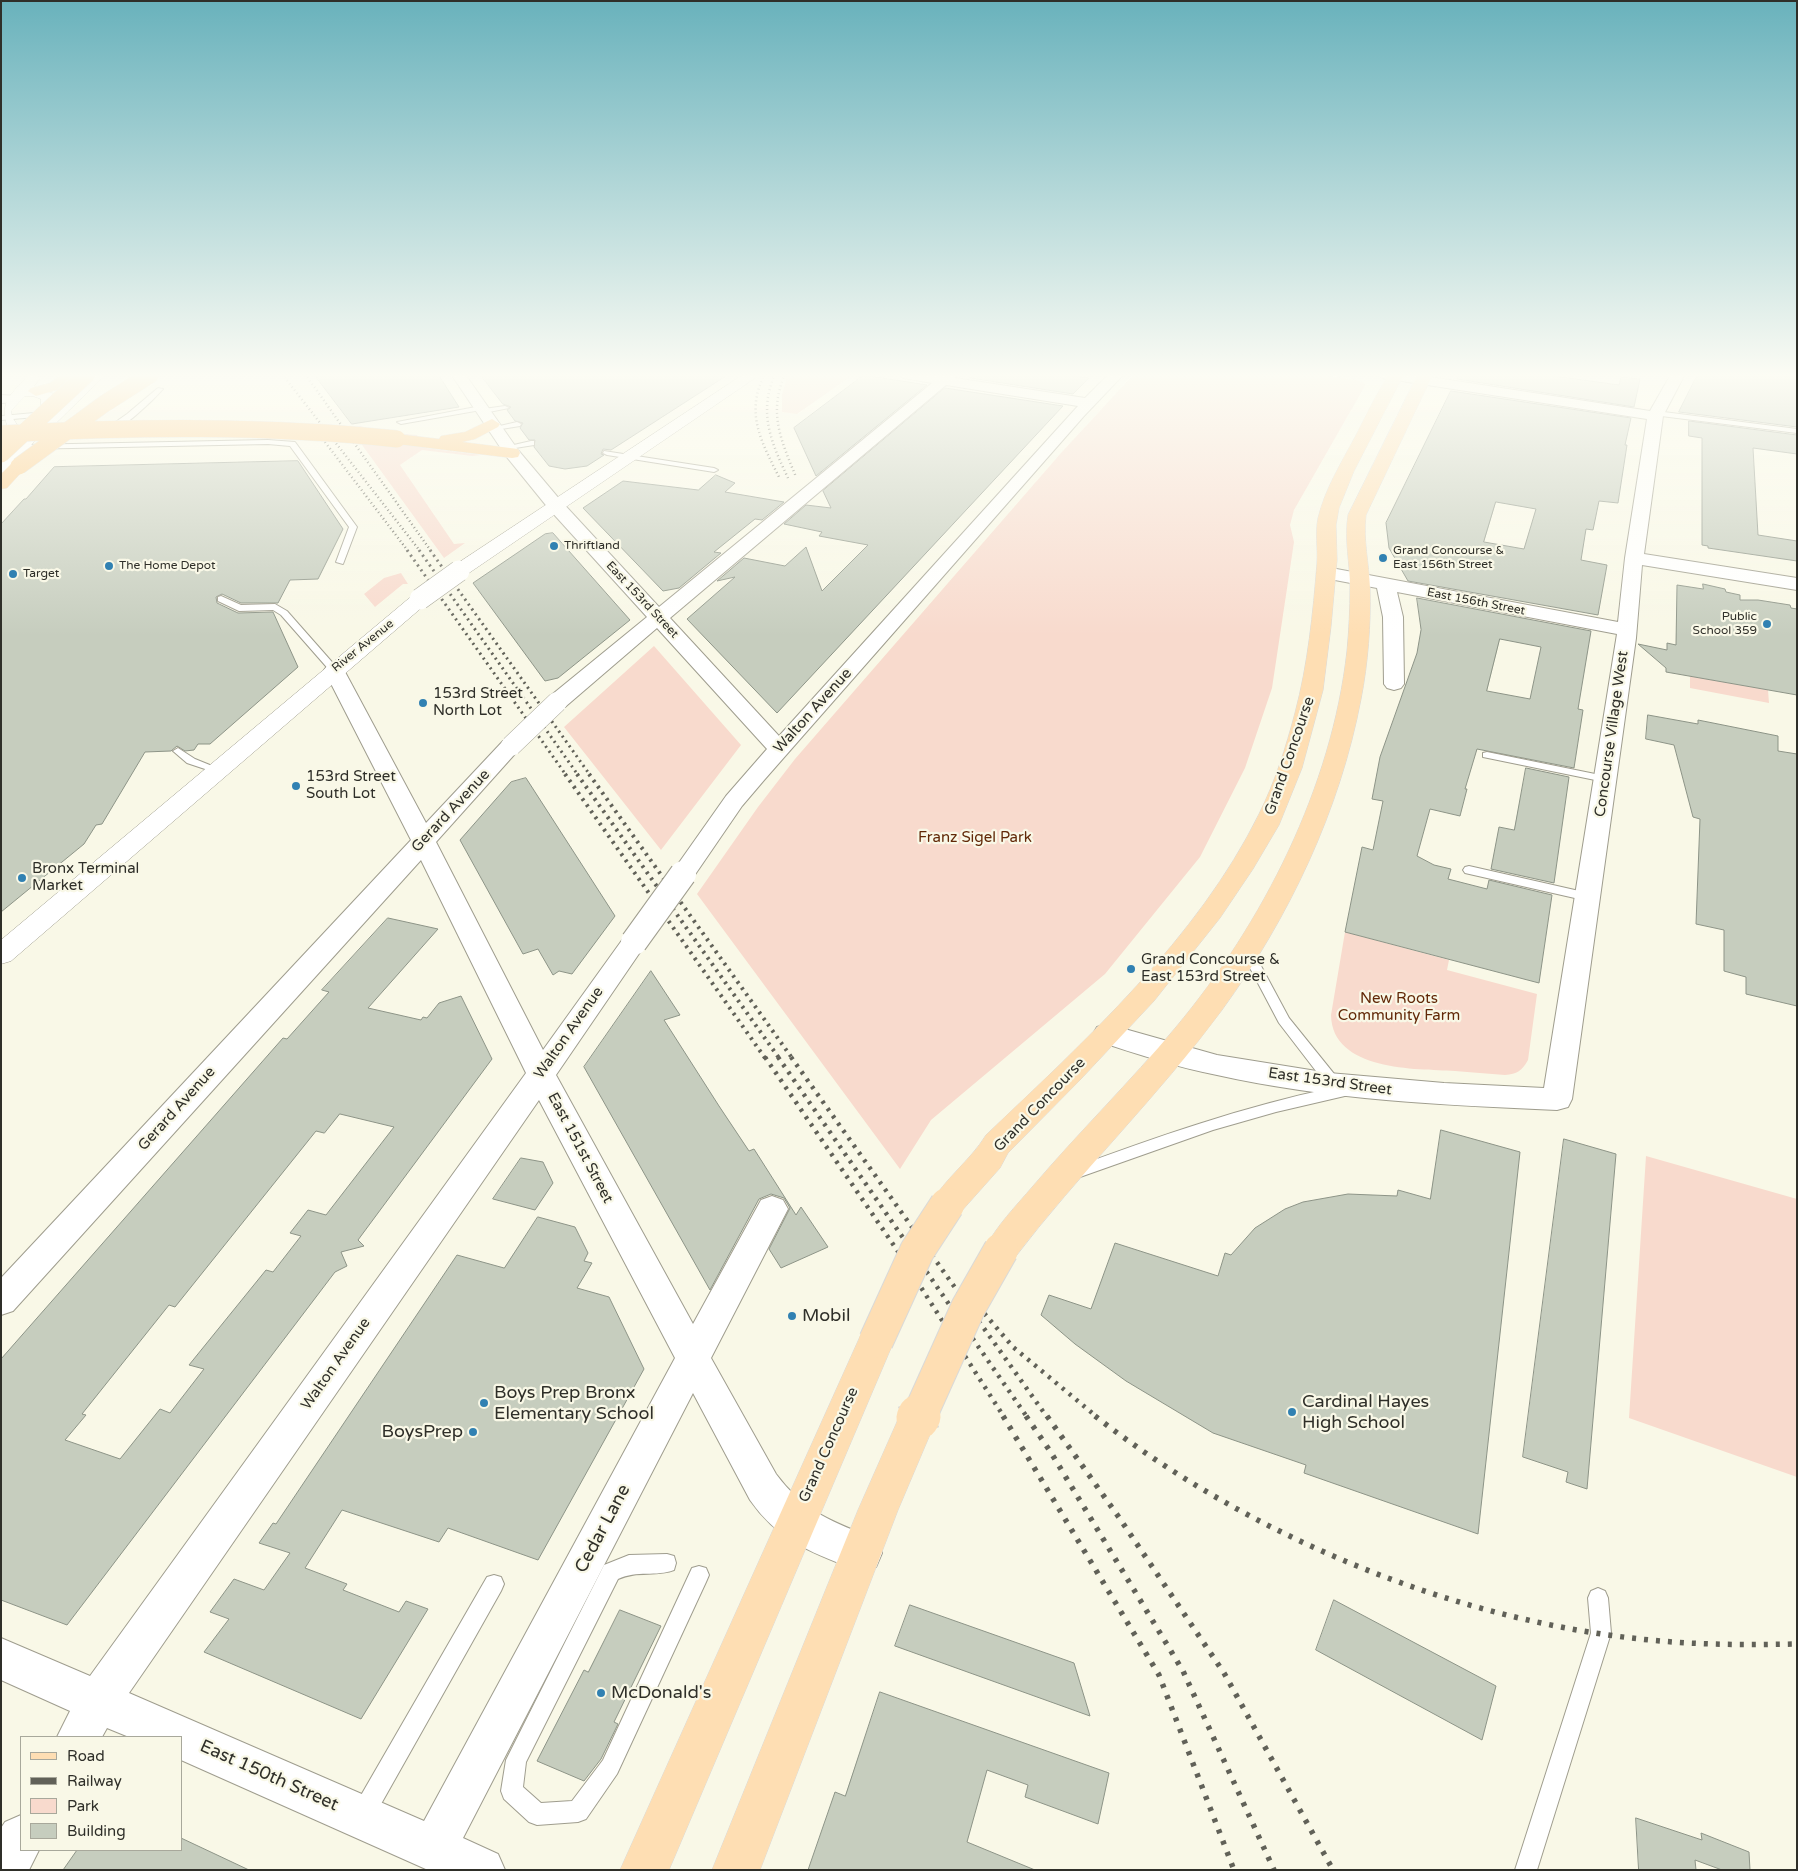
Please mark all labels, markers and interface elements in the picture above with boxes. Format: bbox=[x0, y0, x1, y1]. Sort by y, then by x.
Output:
place label: Thriftland bbox=[564, 539, 620, 553]
marker: Thriftland bbox=[548, 540, 560, 552]
place label: Grand Concourse & East 156th Street bbox=[1393, 544, 1504, 572]
marker: Grand Concourse & East 156th Street bbox=[1377, 552, 1389, 564]
place label: The Home Depot bbox=[119, 559, 216, 573]
street label: East 153rd Street bbox=[603, 559, 681, 641]
marker: The Home Depot bbox=[103, 560, 115, 572]
place label: Target bbox=[23, 567, 59, 581]
marker: Target bbox=[7, 568, 19, 580]
street label: East 156th Street bbox=[1426, 585, 1526, 619]
place label: Public School 359 bbox=[1693, 610, 1757, 638]
street label: River Avenue bbox=[329, 617, 397, 675]
marker: Public School 359 bbox=[1761, 618, 1773, 630]
street label: Concourse Village West bbox=[1591, 650, 1633, 818]
street label: Walton Avenue bbox=[770, 665, 856, 757]
place label: 153rd Street North Lot bbox=[433, 685, 523, 720]
street label: Grand Concourse bbox=[1261, 694, 1319, 818]
marker: 153rd Street North Lot bbox=[417, 697, 429, 709]
street label: Gerard Avenue bbox=[408, 766, 494, 856]
place label: 153rd Street South Lot bbox=[306, 768, 396, 803]
marker: 153rd Street South Lot bbox=[290, 780, 302, 792]
park label: Franz Sigel Park bbox=[918, 829, 1032, 847]
place label: Bronx Terminal Market bbox=[32, 860, 139, 895]
marker: Bronx Terminal Market bbox=[16, 872, 28, 884]
place label: Grand Concourse & East 153rd Street bbox=[1141, 951, 1280, 986]
marker: Grand Concourse & East 153rd Street bbox=[1125, 963, 1137, 975]
street label: Walton Avenue bbox=[531, 984, 607, 1082]
park label: New Roots Community Farm bbox=[1338, 990, 1460, 1025]
street label: Grand Concourse bbox=[990, 1054, 1090, 1156]
street label: Gerard Avenue bbox=[135, 1063, 219, 1155]
street label: East 153rd Street bbox=[1267, 1064, 1393, 1100]
street label: East 151st Street bbox=[543, 1090, 617, 1206]
place label: Mobil bbox=[802, 1305, 850, 1327]
marker: Mobil bbox=[786, 1310, 798, 1322]
street label: Walton Avenue bbox=[298, 1315, 374, 1413]
place label: Boys Prep Bronx Elementary School bbox=[494, 1382, 654, 1425]
street label: Grand Concourse bbox=[796, 1385, 862, 1505]
place label: Cardinal Hayes High School bbox=[1302, 1391, 1429, 1434]
marker: Boys Prep Bronx Elementary School bbox=[478, 1397, 490, 1409]
marker: Cardinal Hayes High School bbox=[1286, 1406, 1298, 1418]
place label: BoysPrep bbox=[382, 1421, 463, 1443]
marker: BoysPrep bbox=[467, 1426, 479, 1438]
street label: Cedar Lane bbox=[571, 1481, 635, 1577]
place label: McDonald's bbox=[611, 1682, 711, 1704]
marker: McDonald's bbox=[595, 1687, 607, 1699]
legend bbox=[20, 1736, 182, 1851]
street label: East 150th Street bbox=[196, 1736, 342, 1816]
text: Road bbox=[67, 1747, 105, 1765]
text: Railway bbox=[67, 1772, 122, 1790]
text: Park bbox=[67, 1797, 99, 1815]
text: Building bbox=[67, 1822, 126, 1840]

